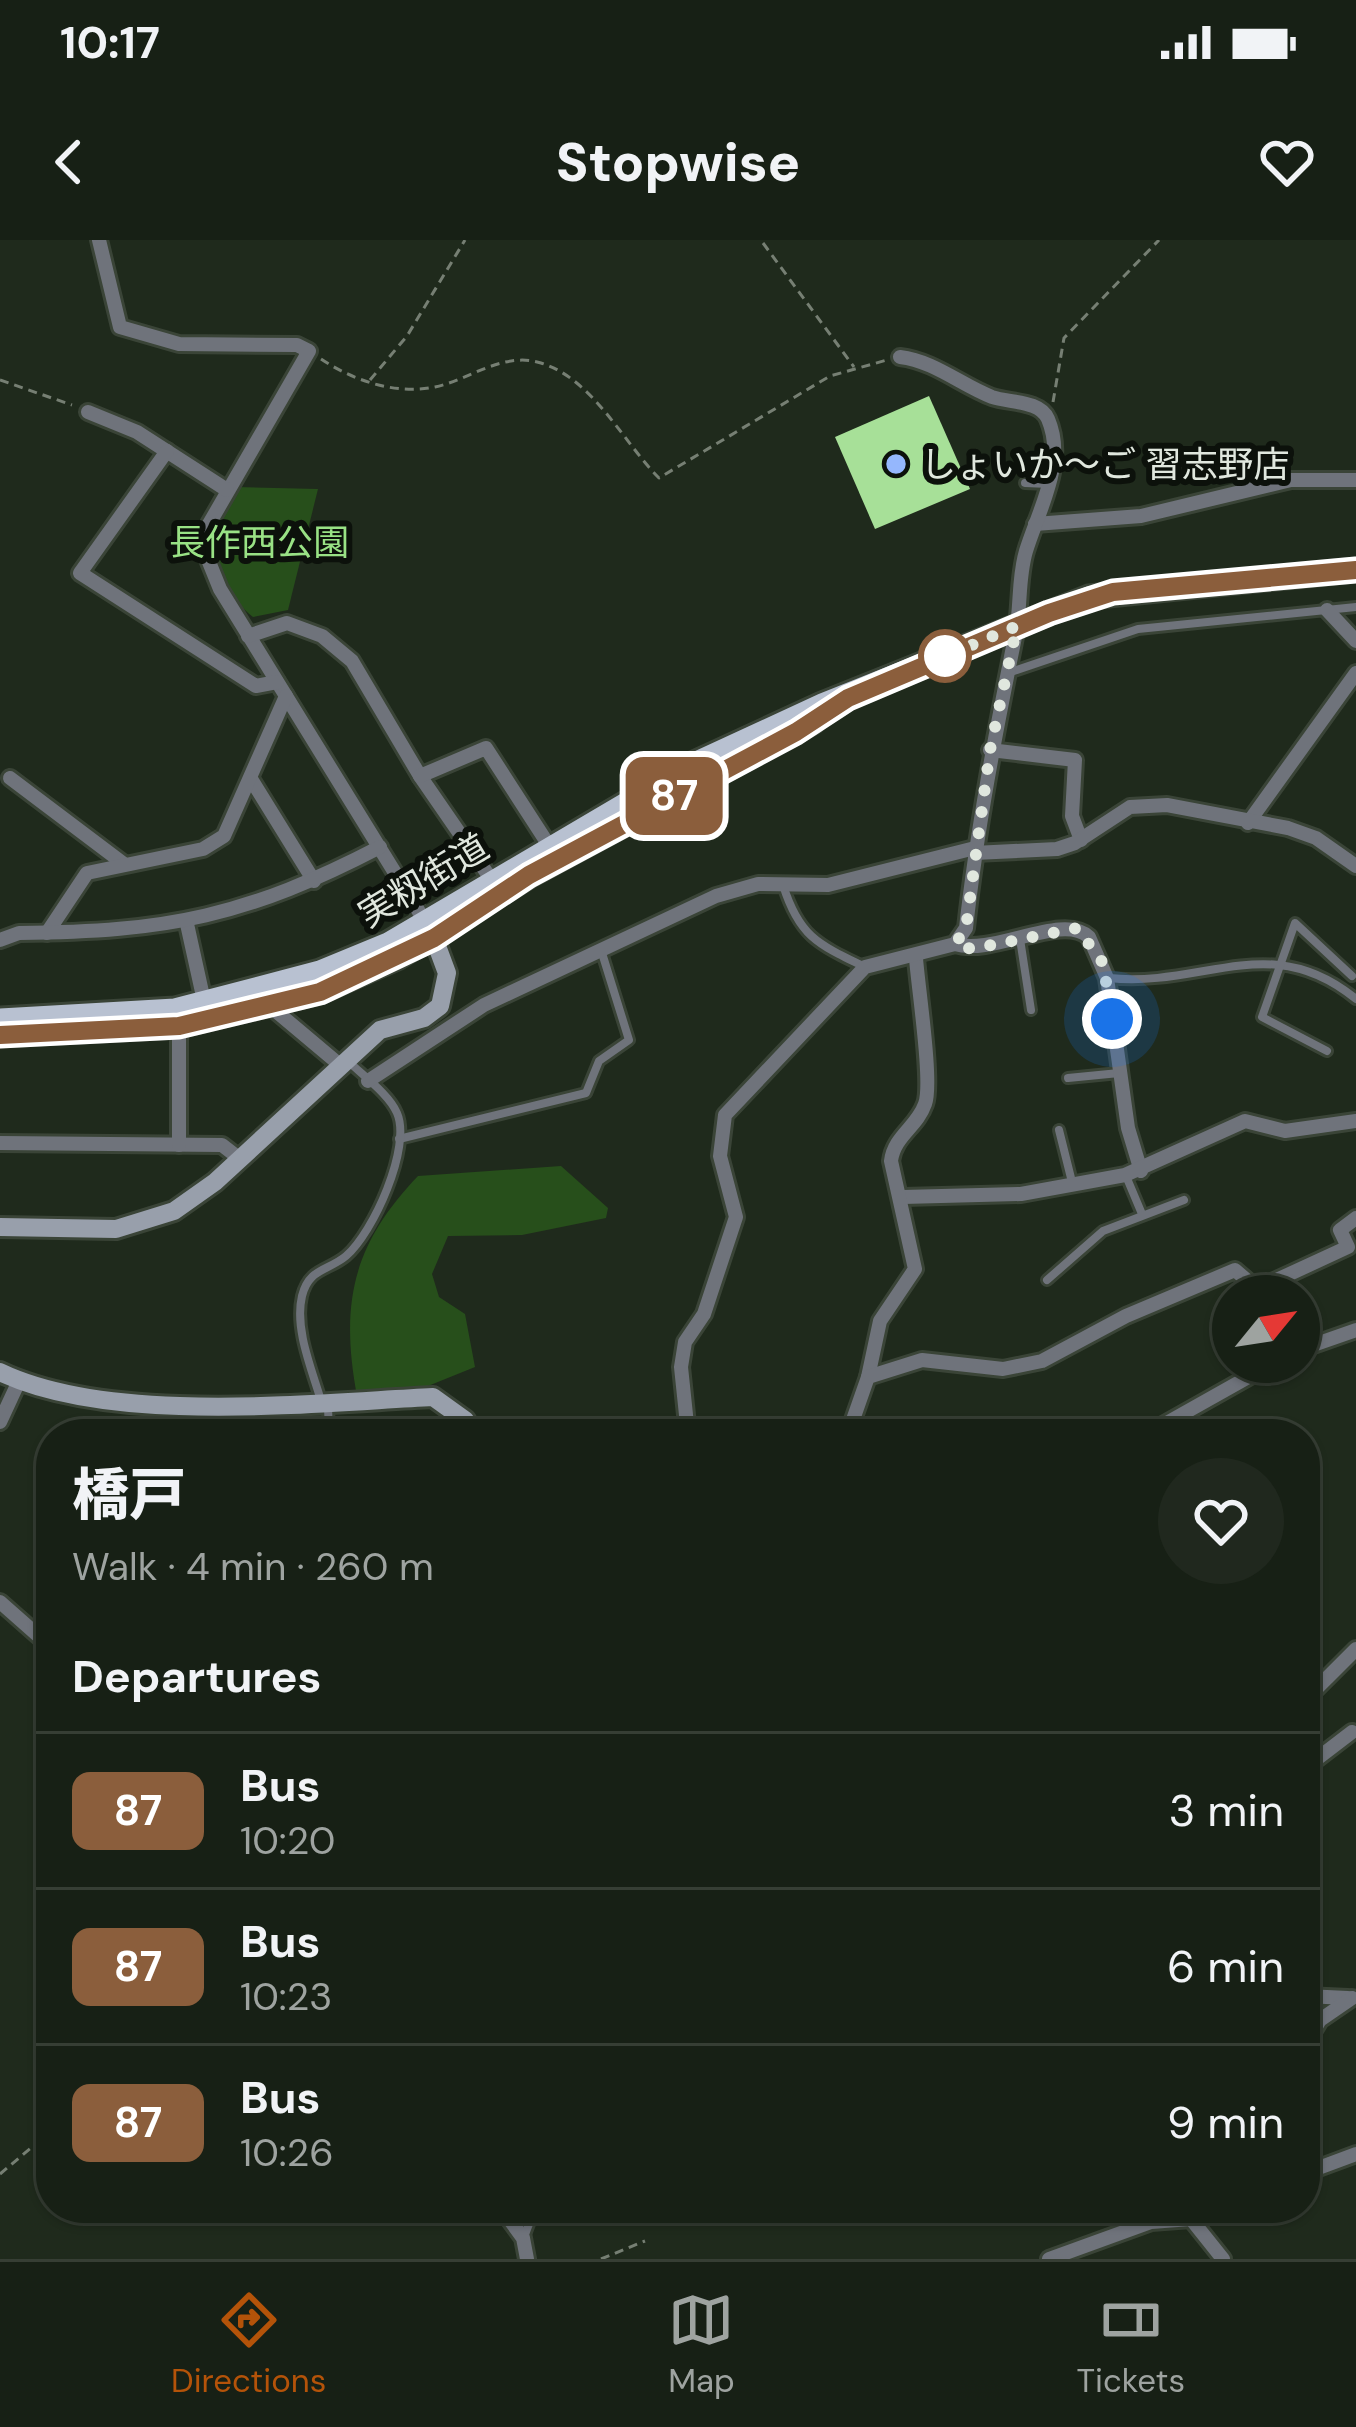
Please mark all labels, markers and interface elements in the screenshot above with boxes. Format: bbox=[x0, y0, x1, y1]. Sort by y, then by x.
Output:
text: 10:17 bbox=[60, 13, 160, 72]
text: Stopwise bbox=[556, 127, 800, 198]
icon: back bbox=[36, 129, 102, 195]
icon: heart bbox=[1254, 129, 1320, 195]
place label: しょいか～ご 習志野店 bbox=[920, 441, 1290, 488]
marker: しょいか～ご 習志野店 bbox=[883, 451, 909, 477]
park label: 長作西公園 bbox=[169, 519, 349, 566]
unlabelled marker bbox=[920, 631, 970, 681]
line badge: 87 bbox=[620, 757, 728, 835]
text: 87 bbox=[650, 768, 698, 823]
street label: 実籾街道 bbox=[349, 823, 497, 938]
your location bbox=[1082, 989, 1142, 1049]
north arrow bbox=[1212, 1275, 1320, 1383]
map controls bbox=[1212, 1275, 1320, 1383]
text: 橋戸 bbox=[72, 1458, 186, 1533]
button: heart bbox=[1158, 1458, 1284, 1584]
text: Walk · 4 min · 260 m bbox=[72, 1541, 434, 1592]
text: Departures bbox=[72, 1647, 321, 1706]
text: Bus bbox=[240, 1756, 320, 1815]
text: 3 min bbox=[1169, 1781, 1284, 1840]
text: 87 bbox=[114, 1783, 162, 1838]
text: 10:20 bbox=[240, 1815, 335, 1866]
text: Bus bbox=[240, 1912, 320, 1971]
text: 6 min bbox=[1167, 1937, 1284, 1996]
text: 87 bbox=[114, 1939, 162, 1994]
text: 10:23 bbox=[240, 1971, 332, 2022]
text: Bus bbox=[240, 2068, 320, 2127]
text: 9 min bbox=[1167, 2093, 1284, 2152]
text: 87 bbox=[114, 2095, 162, 2150]
text: 10:26 bbox=[240, 2127, 334, 2178]
tab: Directions bbox=[171, 2287, 326, 2402]
tab: Map bbox=[668, 2287, 735, 2402]
tab: Tickets bbox=[1077, 2287, 1185, 2402]

